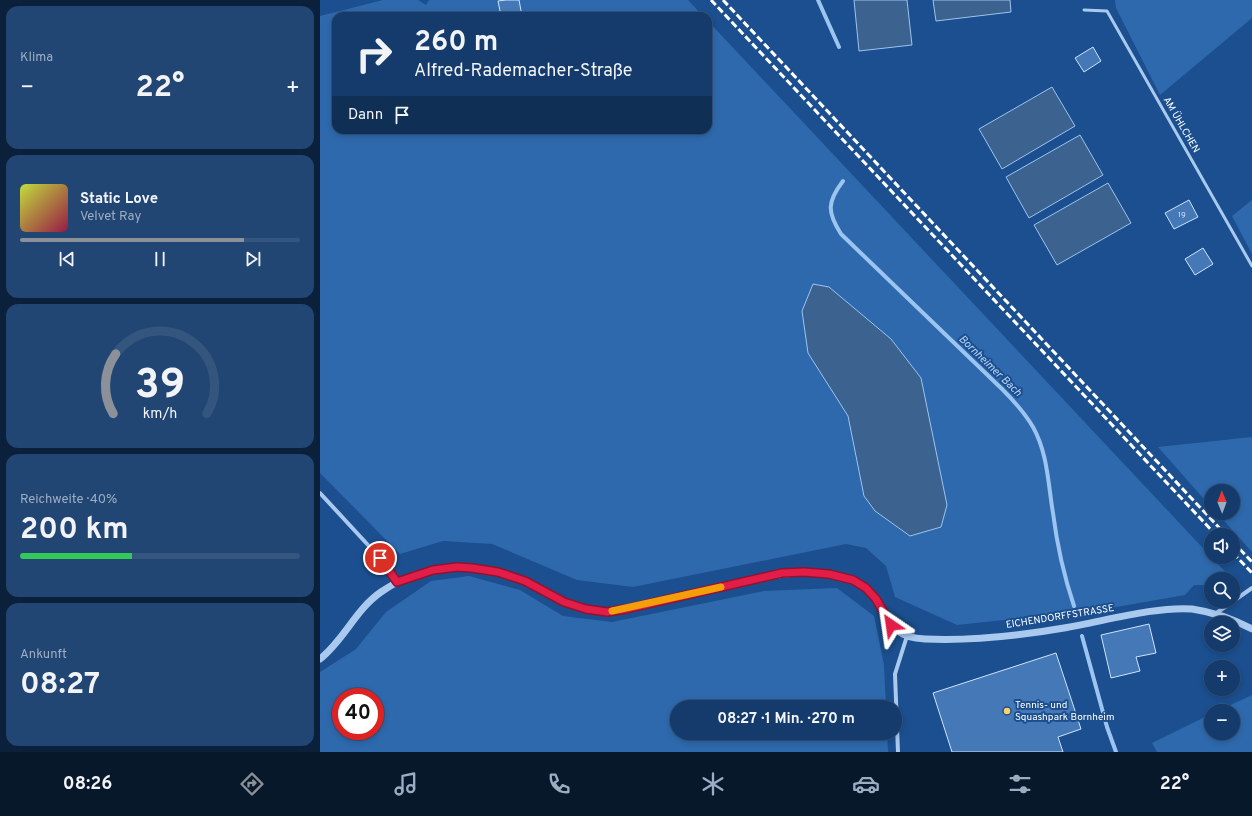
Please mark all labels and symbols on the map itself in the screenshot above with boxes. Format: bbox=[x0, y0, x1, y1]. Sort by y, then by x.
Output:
street label: AM ÜHLCHEN bbox=[1160, 95, 1202, 155]
house number: 19 bbox=[1178, 210, 1186, 220]
water label: Bornheimer Bach bbox=[955, 332, 1025, 400]
north arrow bbox=[1204, 484, 1240, 520]
pin bbox=[363, 541, 397, 575]
street label: EICHENDORFFSTRASSE bbox=[1005, 602, 1115, 632]
position arrow bbox=[870, 604, 912, 646]
speed limit sign: 40 bbox=[332, 688, 384, 740]
place label: Tennis- und Squashpark Bornheim bbox=[1015, 699, 1114, 724]
marker: Tennis- und Squashpark Bornheim bbox=[1002, 706, 1012, 716]

